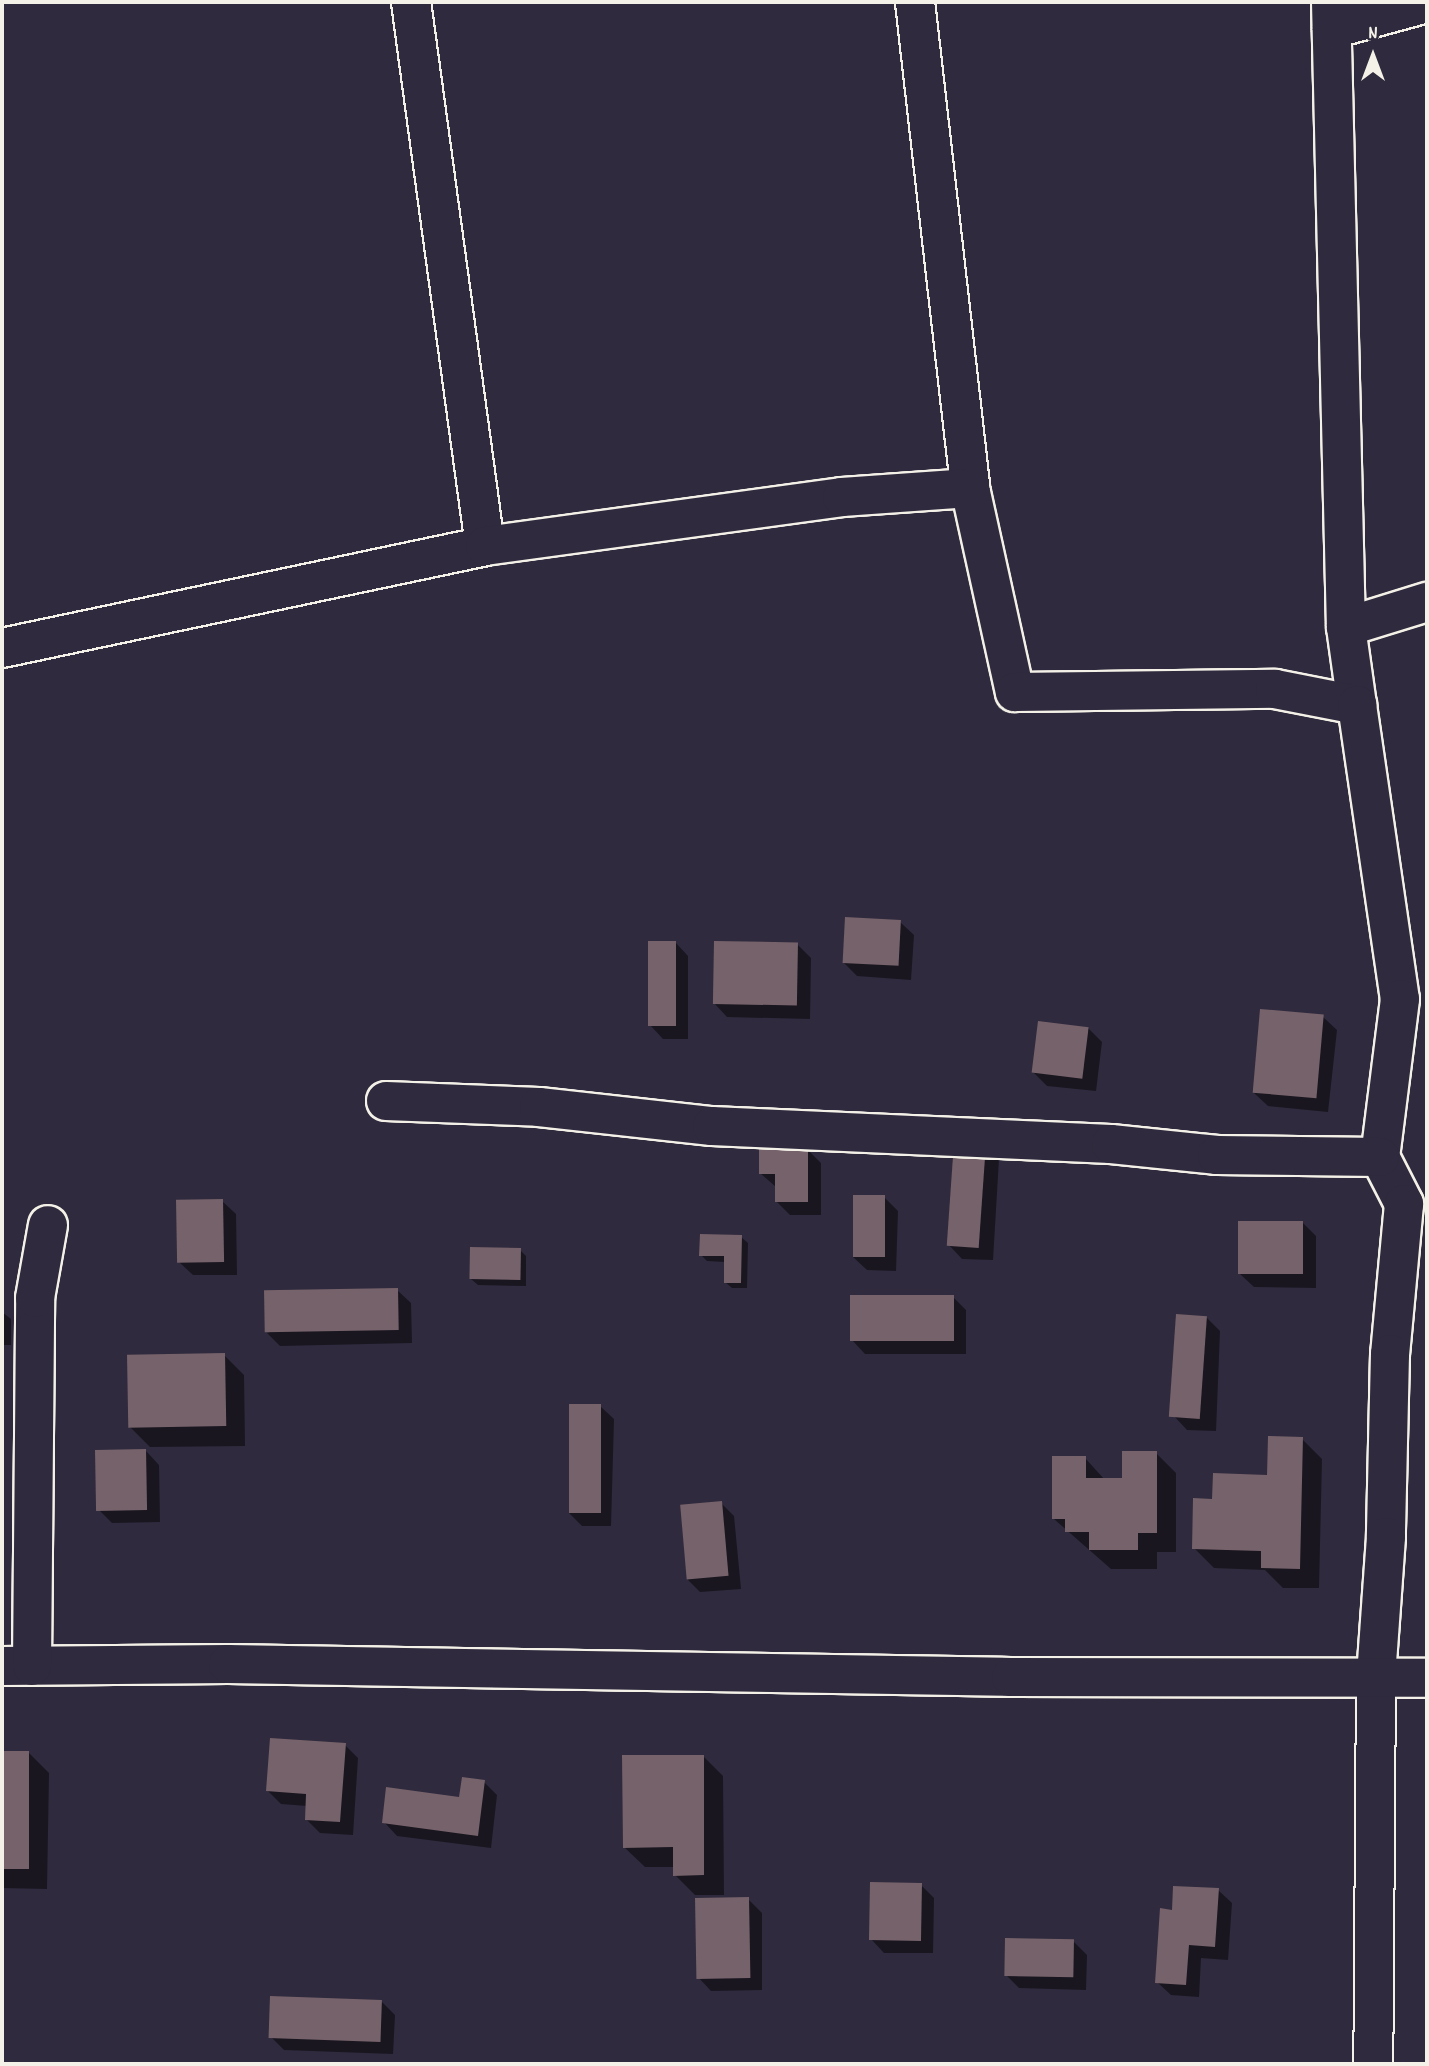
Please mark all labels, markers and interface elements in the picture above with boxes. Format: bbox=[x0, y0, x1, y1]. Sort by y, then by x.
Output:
north arrow bbox=[1338, 21, 1408, 91]
text: N bbox=[1368, 21, 1378, 48]

